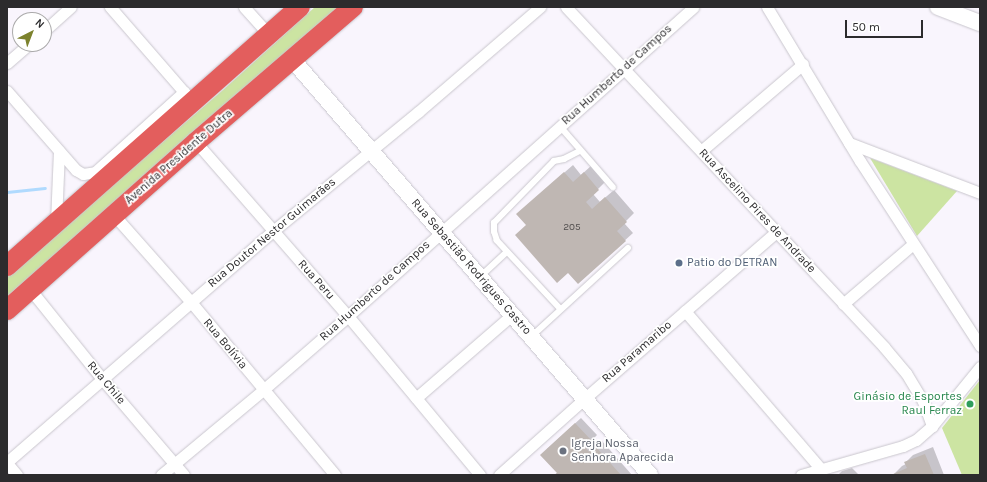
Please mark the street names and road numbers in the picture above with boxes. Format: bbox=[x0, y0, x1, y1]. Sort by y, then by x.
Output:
street label: Rua Humberto de Campos bbox=[559, 22, 675, 128]
street label: Avenida Presidente Dutra bbox=[122, 106, 236, 208]
street label: Rua Ascelino Pires de Andrade bbox=[696, 146, 818, 276]
street label: Rua Doutor Nestor Guimarães bbox=[205, 175, 339, 291]
street label: Rua Sebastião Rodrigues Castro bbox=[408, 196, 534, 338]
street label: Rua Humberto de Campos bbox=[317, 238, 433, 344]
street label: Rua Peru bbox=[294, 257, 338, 303]
street label: Rua Bolívia bbox=[200, 316, 250, 372]
street label: Rua Paramaribo bbox=[599, 318, 675, 386]
street label: Rua Chile bbox=[84, 359, 128, 407]

